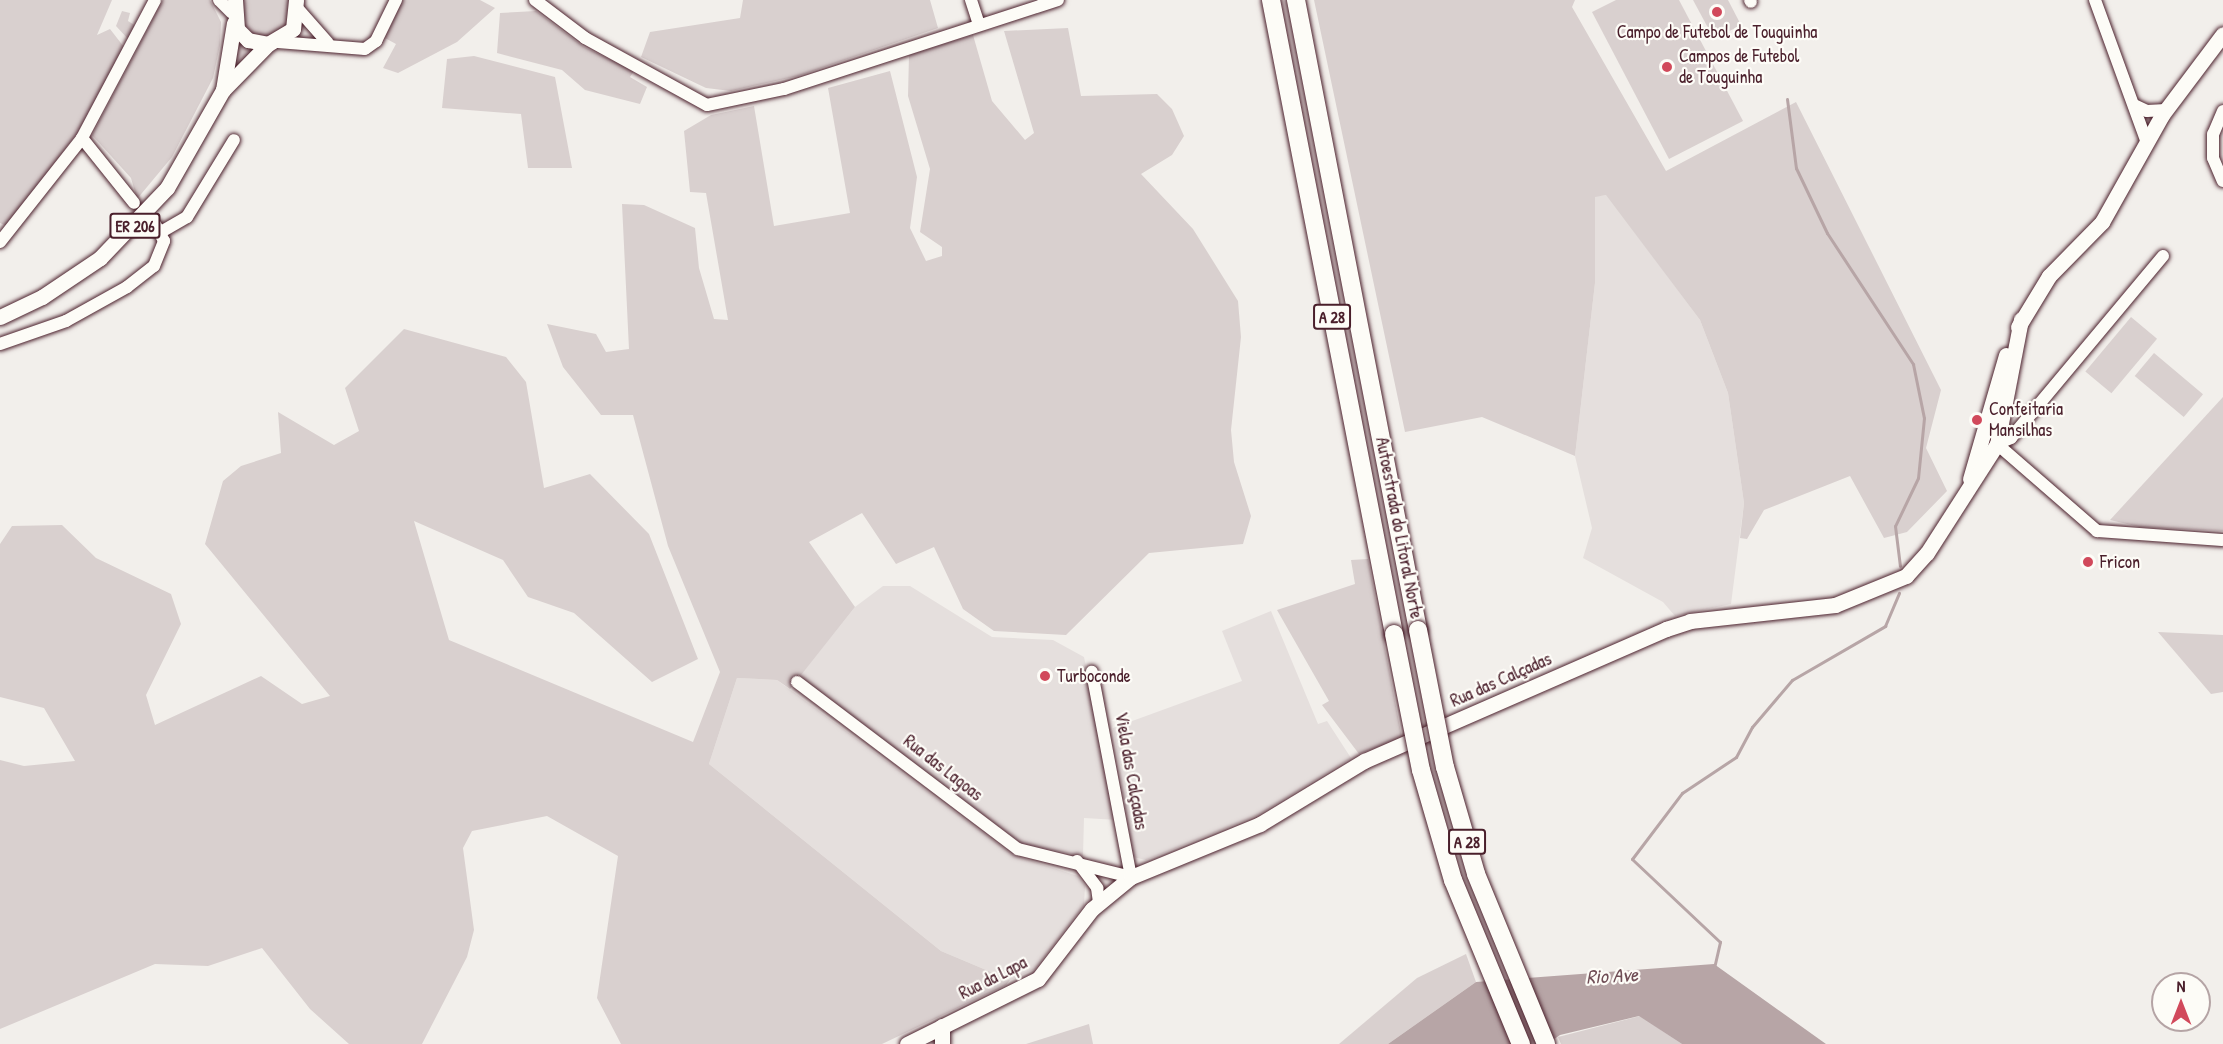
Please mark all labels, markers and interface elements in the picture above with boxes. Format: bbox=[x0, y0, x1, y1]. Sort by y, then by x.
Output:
marker: Campo de Futebol de Touguinha bbox=[1710, 5, 1724, 19]
place label: Campo de Futebol de Touguinha bbox=[1617, 21, 1817, 43]
place label: Campos de Futebol de Touguinha bbox=[1679, 46, 1799, 88]
marker: Campos de Futebol de Touguinha bbox=[1660, 60, 1674, 74]
road number: ER 206 bbox=[108, 213, 162, 239]
road number: A 28 bbox=[1312, 304, 1352, 330]
place label: Confeitaria Mansilhas bbox=[1989, 399, 2063, 442]
marker: Confeitaria Mansilhas bbox=[1970, 413, 1984, 427]
street label: Autoestrada do Litoral Norte bbox=[1371, 435, 1427, 621]
place label: Fricon bbox=[2100, 551, 2140, 573]
marker: Fricon bbox=[2081, 555, 2095, 569]
street label: Rua das Calçadas bbox=[1447, 648, 1555, 712]
place label: Turboconde bbox=[1057, 665, 1131, 687]
marker: Turboconde bbox=[1038, 669, 1052, 683]
street label: Viela das Calçadas bbox=[1110, 710, 1152, 832]
street label: Rua das Lagoas bbox=[899, 730, 987, 806]
road number: A 28 bbox=[1448, 829, 1486, 855]
street label: Rua da Lapa bbox=[955, 952, 1031, 1004]
water label: Rio Ave bbox=[1585, 962, 1639, 988]
north arrow bbox=[2151, 972, 2211, 1032]
text: N bbox=[2177, 975, 2185, 997]

